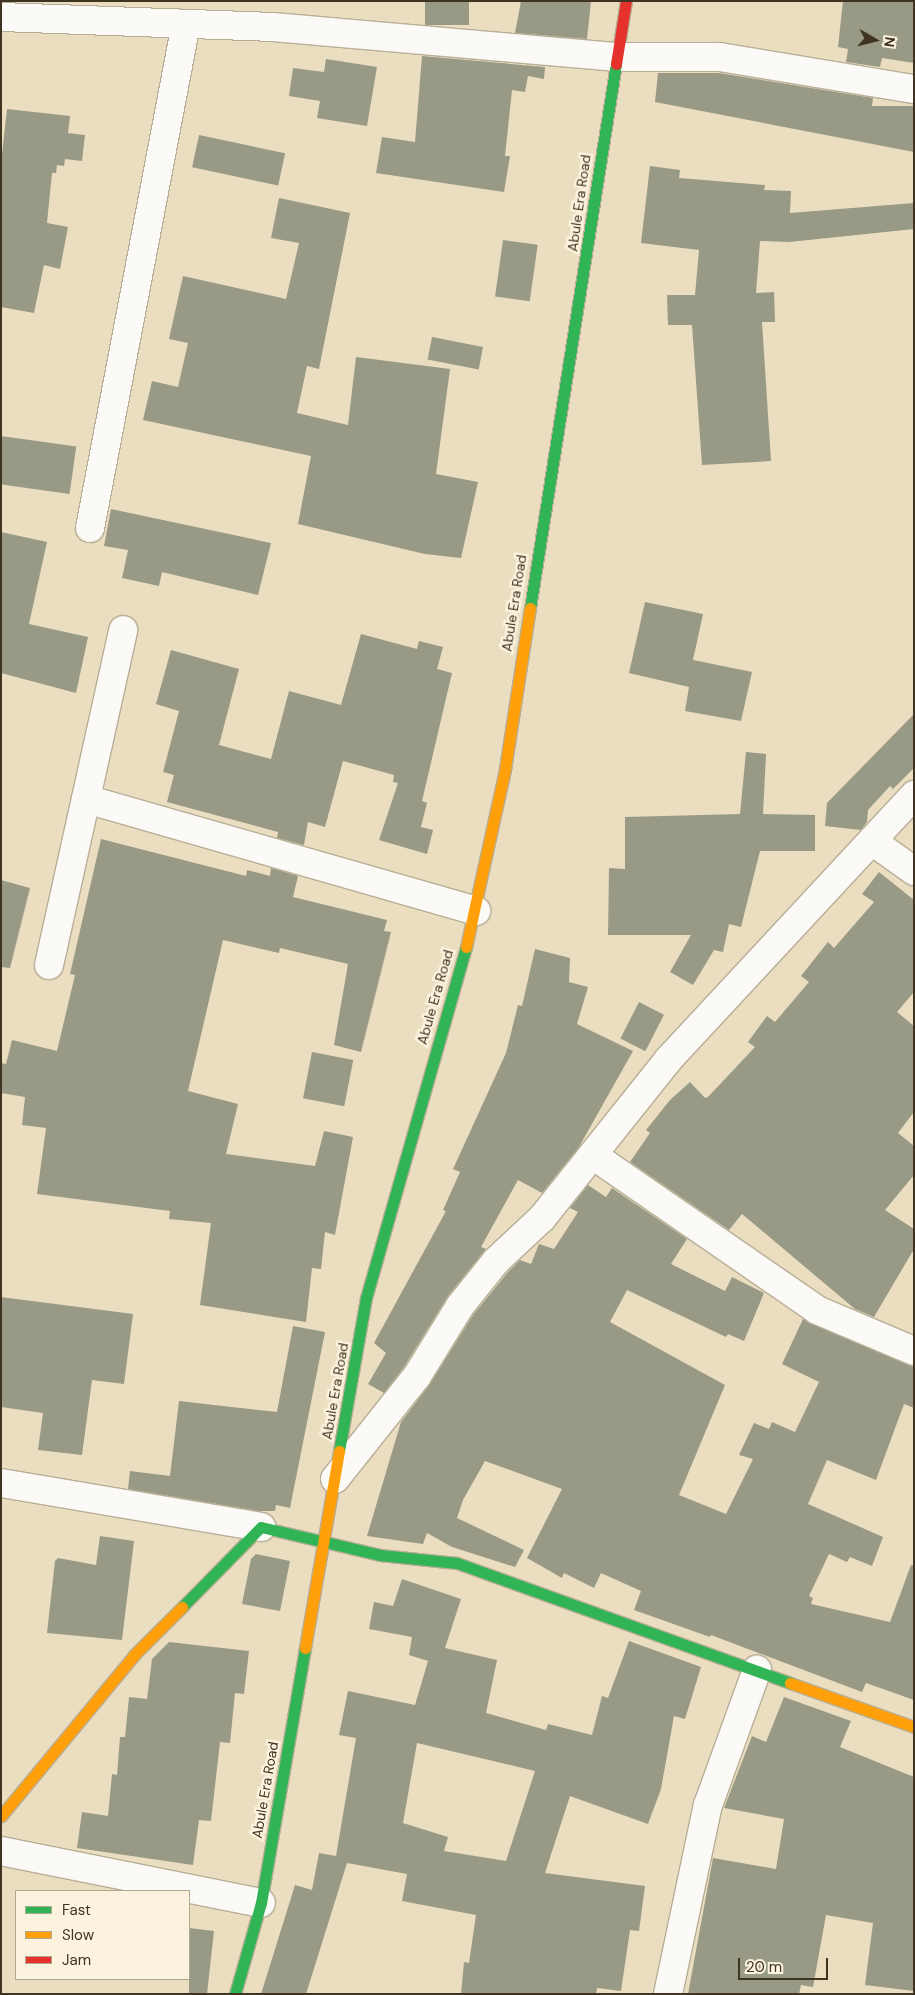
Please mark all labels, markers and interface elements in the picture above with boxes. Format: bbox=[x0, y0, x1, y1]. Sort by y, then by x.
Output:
north arrow bbox=[850, 15, 900, 65]
text: N bbox=[880, 36, 899, 48]
street label: Abule Era Road bbox=[564, 153, 594, 253]
street label: Abule Era Road bbox=[498, 553, 530, 653]
street label: Abule Era Road bbox=[413, 948, 457, 1046]
street label: Abule Era Road bbox=[318, 1341, 352, 1441]
street label: Abule Era Road bbox=[248, 1740, 282, 1840]
legend bbox=[15, 1890, 190, 1980]
text: Fast bbox=[62, 1900, 91, 1920]
text: Slow bbox=[62, 1925, 94, 1945]
scale bar bbox=[740, 1948, 830, 1980]
text: Jam bbox=[62, 1950, 91, 1970]
text: 20 m bbox=[746, 1957, 782, 1977]

